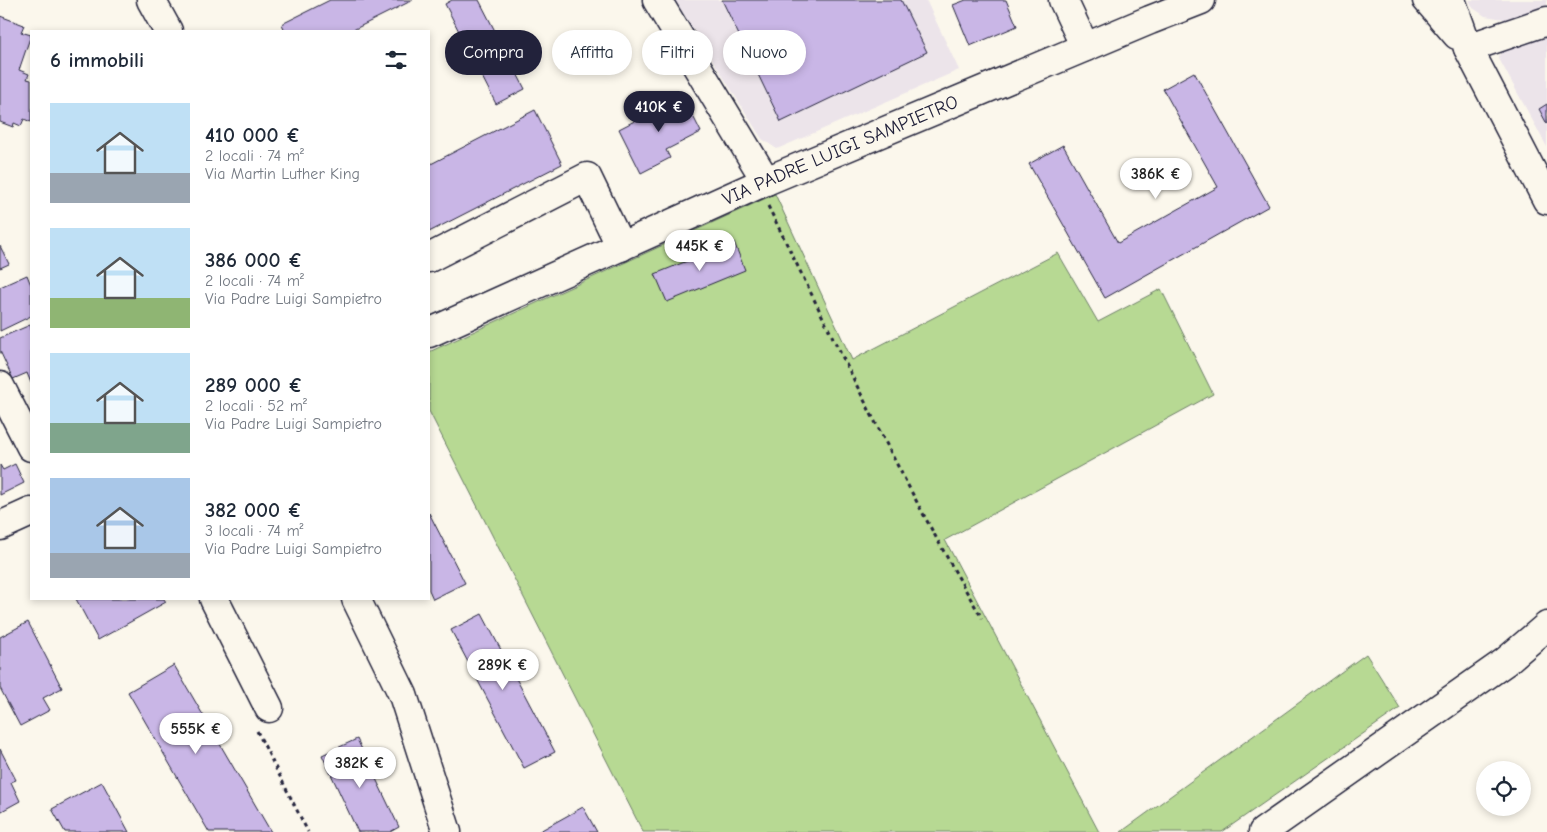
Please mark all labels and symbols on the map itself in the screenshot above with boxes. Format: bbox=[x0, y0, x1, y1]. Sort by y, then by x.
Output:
pin: 410K € bbox=[618, 90, 700, 133]
street label: VIA PADRE LUIGI SAMPIETRO bbox=[719, 91, 961, 210]
pin: 386K € bbox=[1115, 158, 1197, 200]
pin: 445K € bbox=[659, 230, 741, 272]
pin: 289K € bbox=[462, 648, 544, 691]
pin: 555K € bbox=[155, 712, 237, 755]
pin: 382K € bbox=[319, 746, 401, 789]

